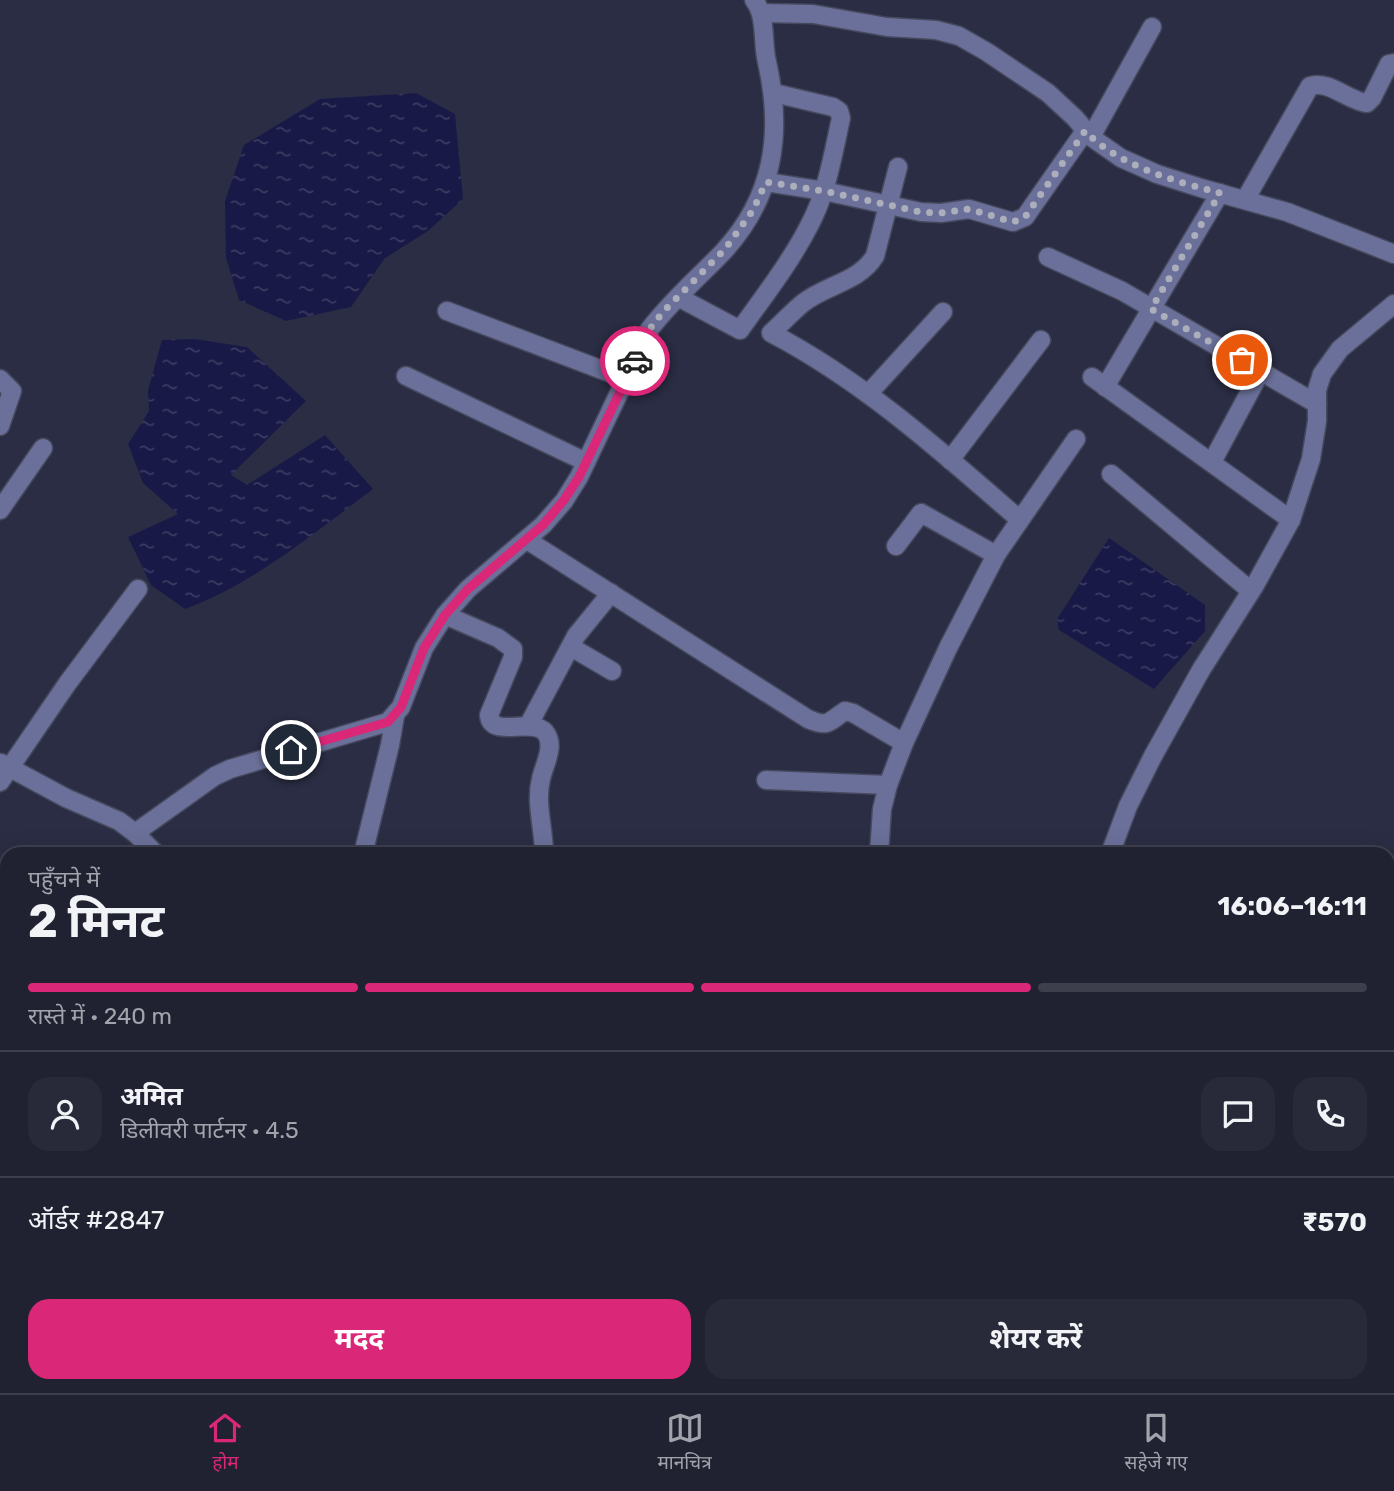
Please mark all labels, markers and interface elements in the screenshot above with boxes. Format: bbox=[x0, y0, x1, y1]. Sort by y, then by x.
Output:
courier bbox=[600, 326, 670, 396]
pin bbox=[1212, 330, 1272, 390]
icon: bag bbox=[1223, 341, 1261, 379]
icon: car bbox=[616, 342, 654, 380]
pin bbox=[261, 720, 321, 780]
icon: home bbox=[272, 731, 310, 769]
text: पहुँचने में bbox=[28, 865, 100, 893]
text: 16:06–16:11 bbox=[1218, 891, 1367, 922]
text: 2 मिनट bbox=[28, 894, 164, 949]
text: रास्ते में · 240 m bbox=[28, 1002, 172, 1030]
button: person bbox=[28, 1077, 102, 1151]
button: chat bbox=[1201, 1077, 1275, 1151]
button: phone bbox=[1293, 1077, 1367, 1151]
text: अमित bbox=[120, 1081, 183, 1112]
text: डिलीवरी पार्टनर · 4.5 bbox=[120, 1116, 299, 1144]
text: ऑर्डर #2847 bbox=[28, 1205, 164, 1236]
text: ₹570 bbox=[1302, 1207, 1367, 1238]
button: मदद bbox=[28, 1299, 691, 1379]
button: शेयर करें bbox=[705, 1299, 1367, 1379]
tab: होम bbox=[206, 1409, 244, 1477]
tab: मानचित्र bbox=[657, 1409, 712, 1477]
tab: सहेजे गए bbox=[1125, 1409, 1188, 1477]

